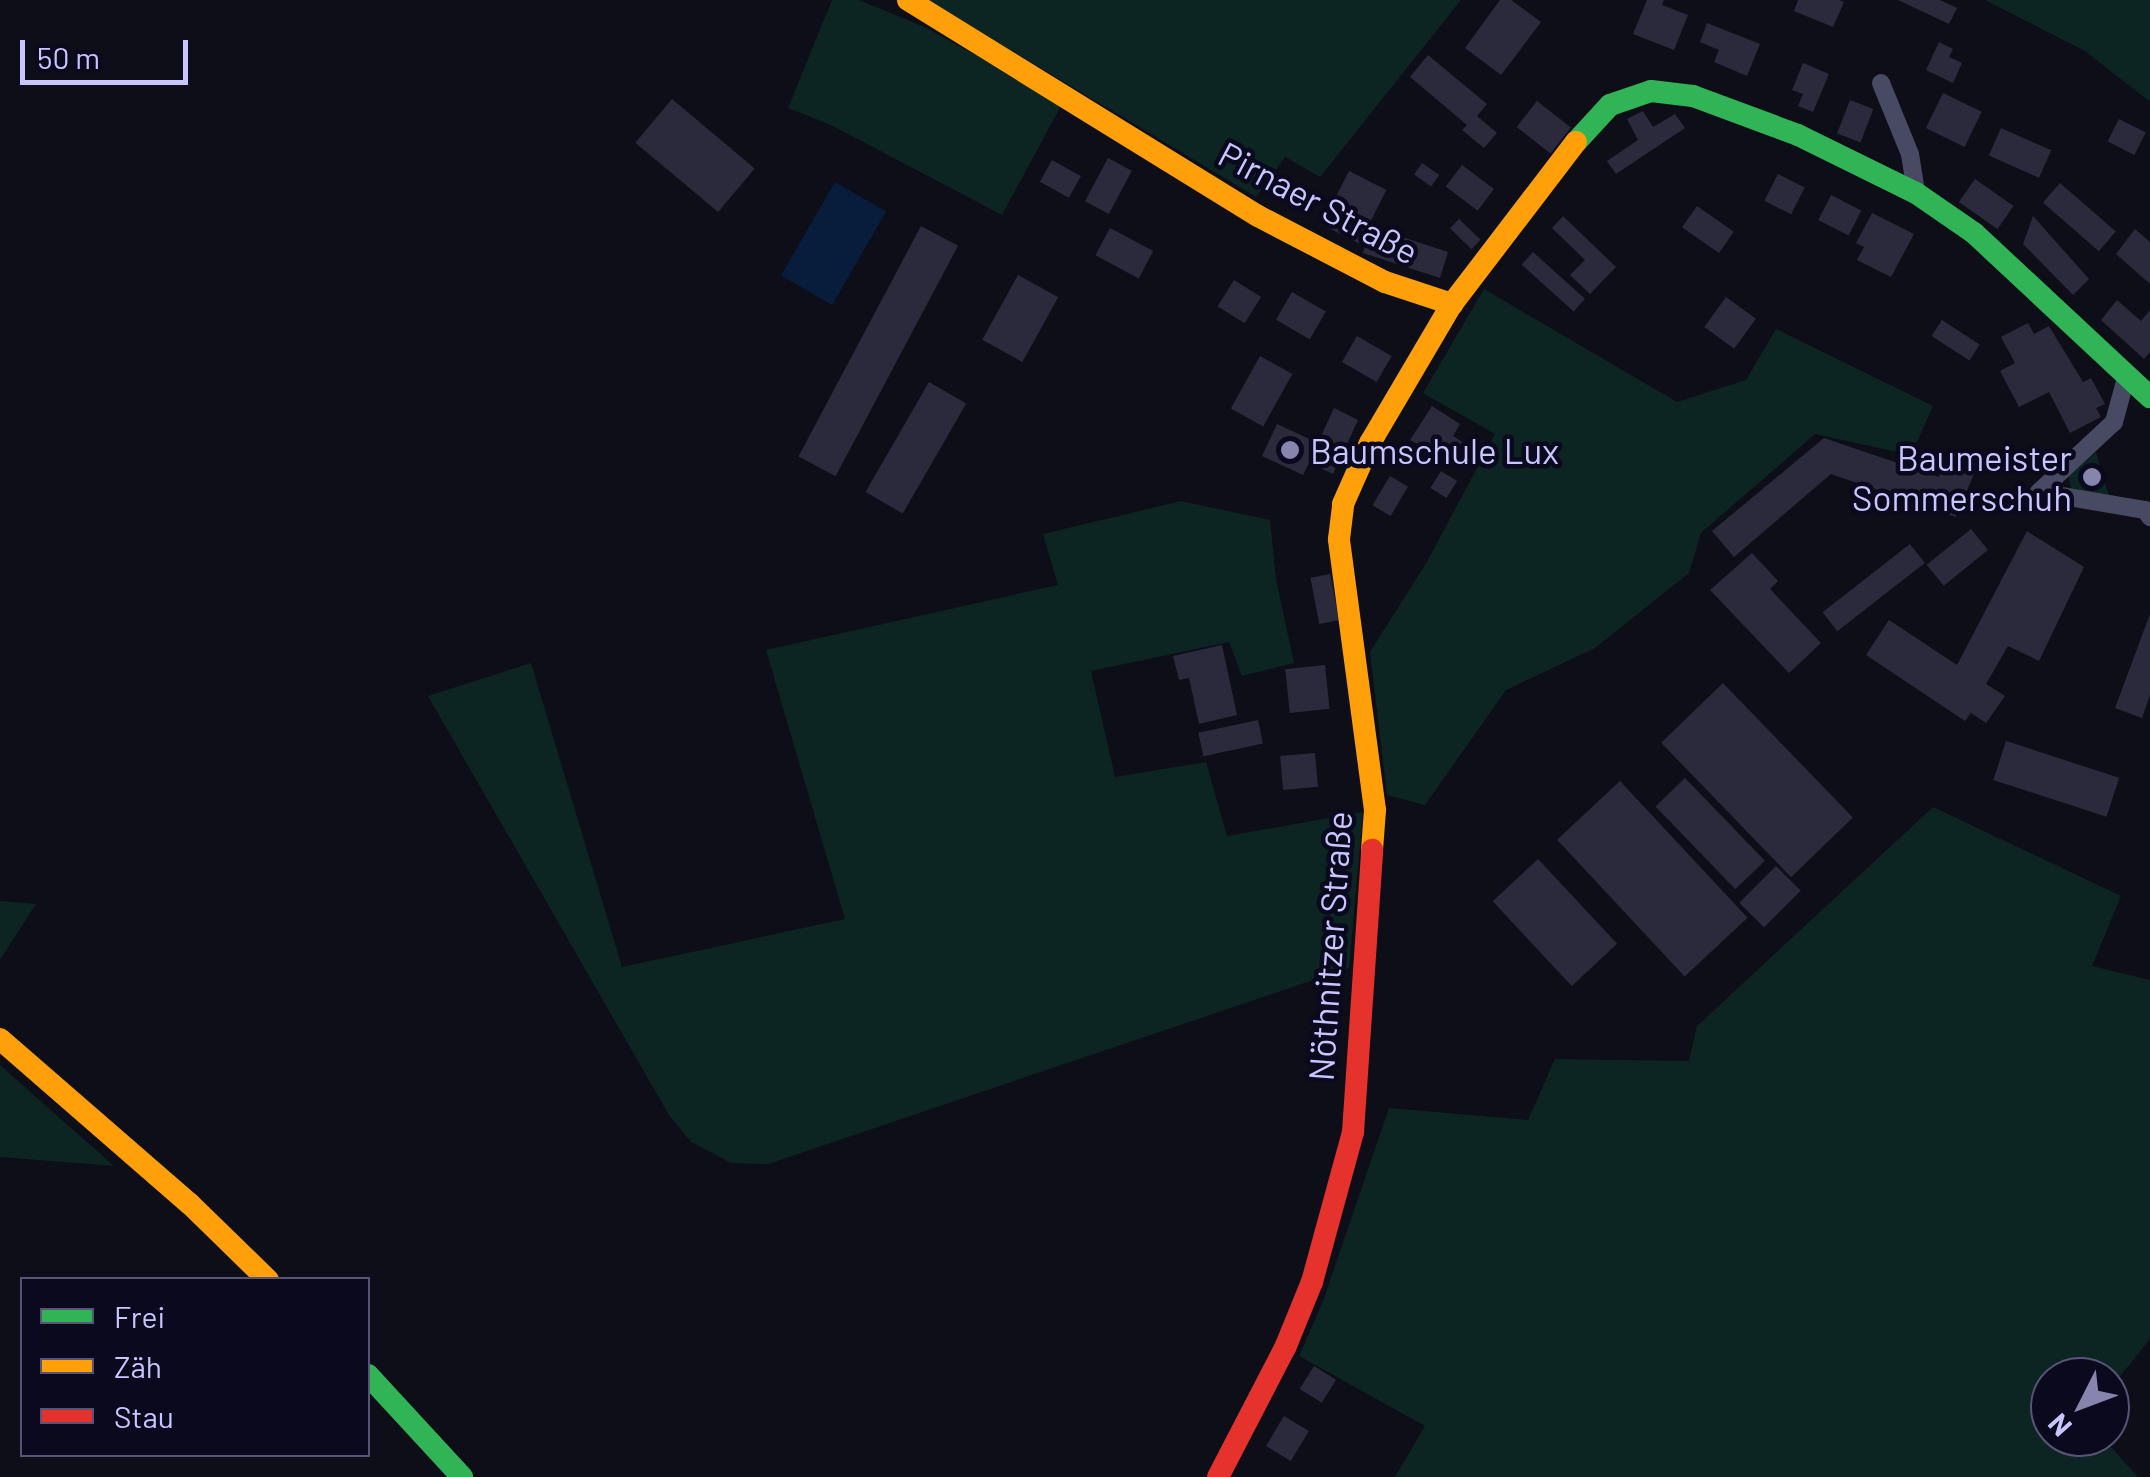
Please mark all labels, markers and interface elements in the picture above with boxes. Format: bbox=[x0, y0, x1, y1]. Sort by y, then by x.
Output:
scale bar bbox=[25, 20, 192, 82]
text: 50 m bbox=[37, 39, 100, 75]
street label: Pirnaer Straße bbox=[1212, 132, 1426, 272]
place label: Baumschule Lux bbox=[1310, 429, 1559, 471]
place label: Baumeister Sommerschuh bbox=[1852, 436, 2072, 518]
marker: Baumschule Lux bbox=[1279, 439, 1301, 461]
marker: Baumeister Sommerschuh bbox=[2081, 466, 2103, 488]
street label: Nöthnitzer Straße bbox=[1299, 810, 1359, 1082]
legend bbox=[20, 1277, 370, 1457]
text: Frei bbox=[114, 1298, 165, 1334]
text: Zäh bbox=[114, 1348, 162, 1384]
north arrow bbox=[2030, 1357, 2130, 1457]
text: Stau bbox=[114, 1398, 174, 1434]
text: N bbox=[2040, 1407, 2078, 1444]

